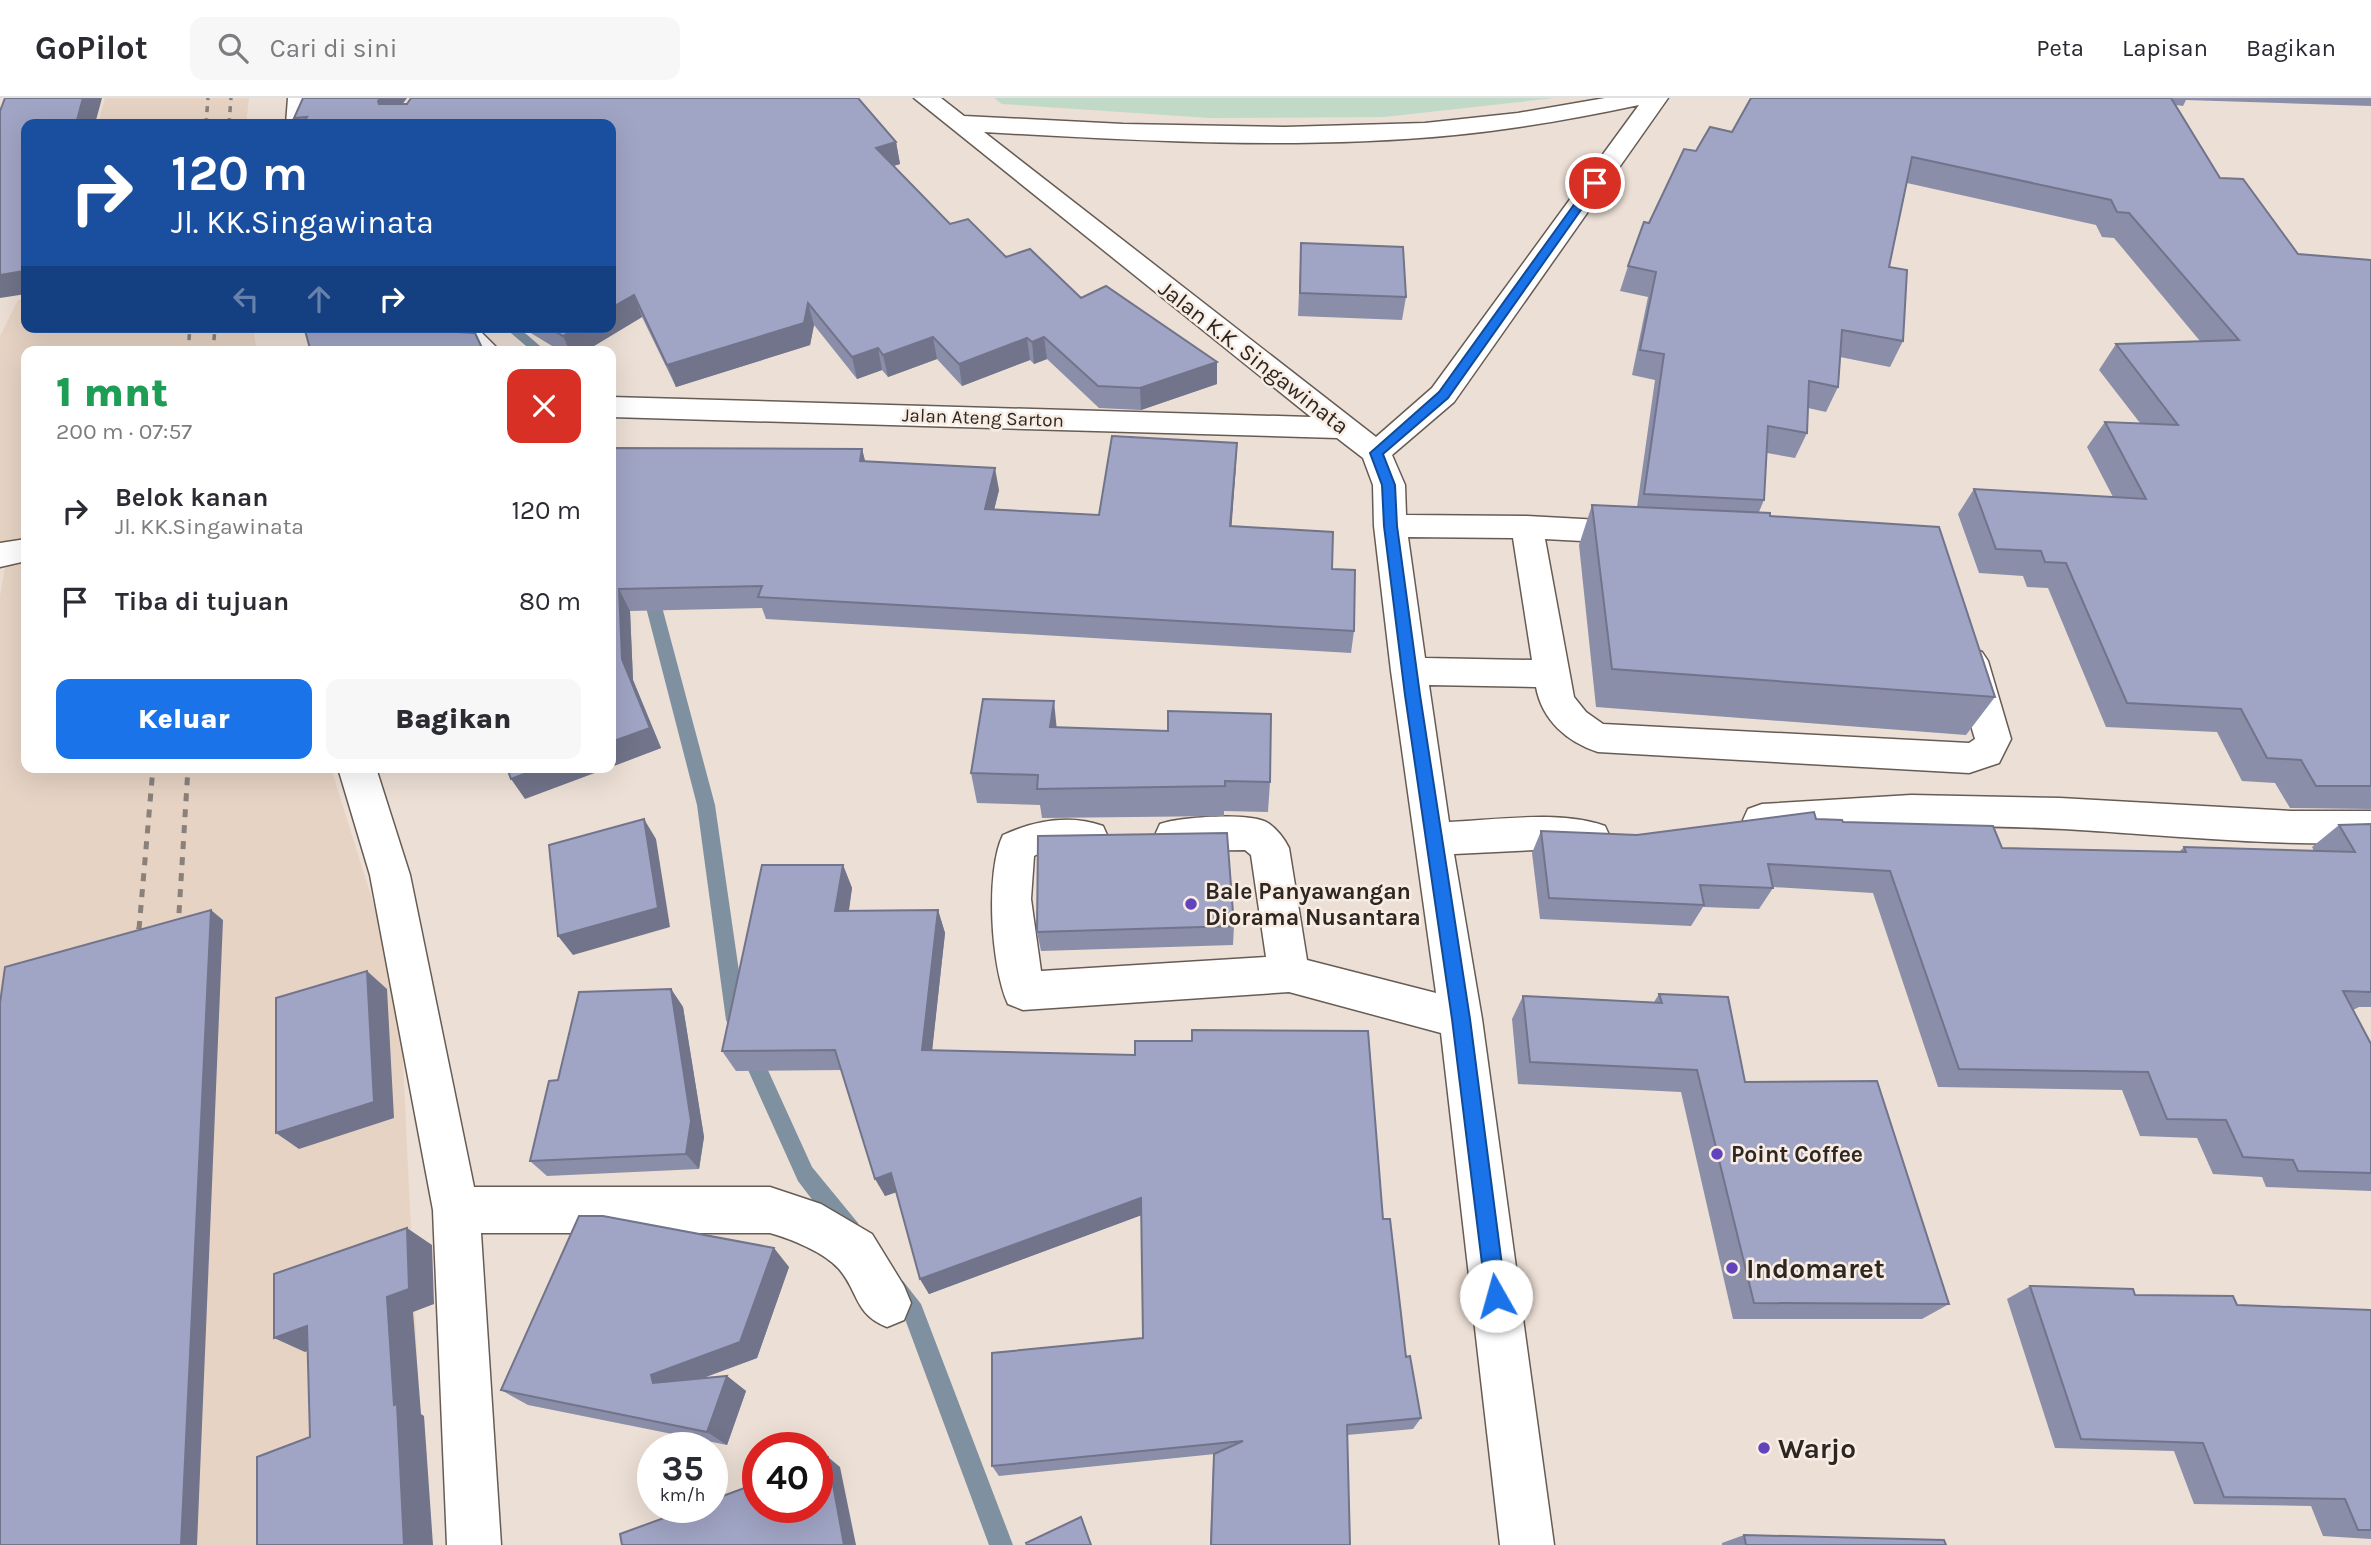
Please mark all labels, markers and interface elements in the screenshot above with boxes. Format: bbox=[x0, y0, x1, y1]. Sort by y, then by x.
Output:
search box bbox=[190, 17, 680, 80]
text: GoPilot bbox=[35, 29, 148, 67]
icon: search bbox=[214, 29, 252, 67]
text: Cari di sini bbox=[270, 33, 398, 64]
text: Peta bbox=[2036, 34, 2084, 62]
text: Lapisan bbox=[2122, 34, 2208, 62]
text: Bagikan bbox=[2246, 34, 2336, 62]
text: 120 m bbox=[171, 145, 308, 202]
icon: right bbox=[56, 147, 147, 238]
pin bbox=[1565, 153, 1625, 213]
icon: arrive bbox=[1576, 164, 1614, 202]
text: Jl. KK.Singawinata bbox=[171, 204, 434, 241]
street label: Jalan K.K. Singawinata bbox=[1153, 275, 1354, 440]
icon: left bbox=[227, 280, 265, 318]
icon: ahead bbox=[300, 280, 338, 318]
icon: right bbox=[373, 280, 411, 318]
text: 1 mnt bbox=[56, 367, 168, 417]
button: close bbox=[507, 369, 581, 443]
street label: Jalan Ateng Sarton bbox=[902, 404, 1064, 432]
text: 200 m · 07:57 bbox=[56, 418, 192, 445]
text: Belok kanan bbox=[115, 482, 268, 513]
icon: right bbox=[56, 492, 94, 530]
text: 120 m bbox=[511, 495, 581, 526]
text: Jl. KK.Singawinata bbox=[115, 513, 304, 540]
icon: arrive bbox=[56, 583, 94, 621]
text: Tiba di tujuan bbox=[115, 586, 289, 617]
text: 80 m bbox=[519, 586, 581, 617]
button: Keluar bbox=[56, 679, 312, 759]
button: Bagikan bbox=[326, 679, 581, 759]
place label: Bale Panyawangan Diorama Nusantara bbox=[1205, 878, 1421, 931]
marker: Bale Panyawangan Diorama Nusantara bbox=[1183, 896, 1199, 912]
place label: Point Coffee bbox=[1731, 1141, 1863, 1168]
marker: Point Coffee bbox=[1709, 1146, 1725, 1162]
place label: Indomaret bbox=[1746, 1252, 1885, 1285]
position arrow bbox=[1459, 1259, 1533, 1333]
marker: Indomaret bbox=[1724, 1260, 1740, 1276]
speed limit sign: 40 bbox=[742, 1432, 833, 1523]
place label: Warjo bbox=[1778, 1432, 1856, 1465]
marker: Warjo bbox=[1756, 1440, 1772, 1456]
text: 35 bbox=[661, 1448, 704, 1489]
text: km/h bbox=[660, 1484, 705, 1506]

